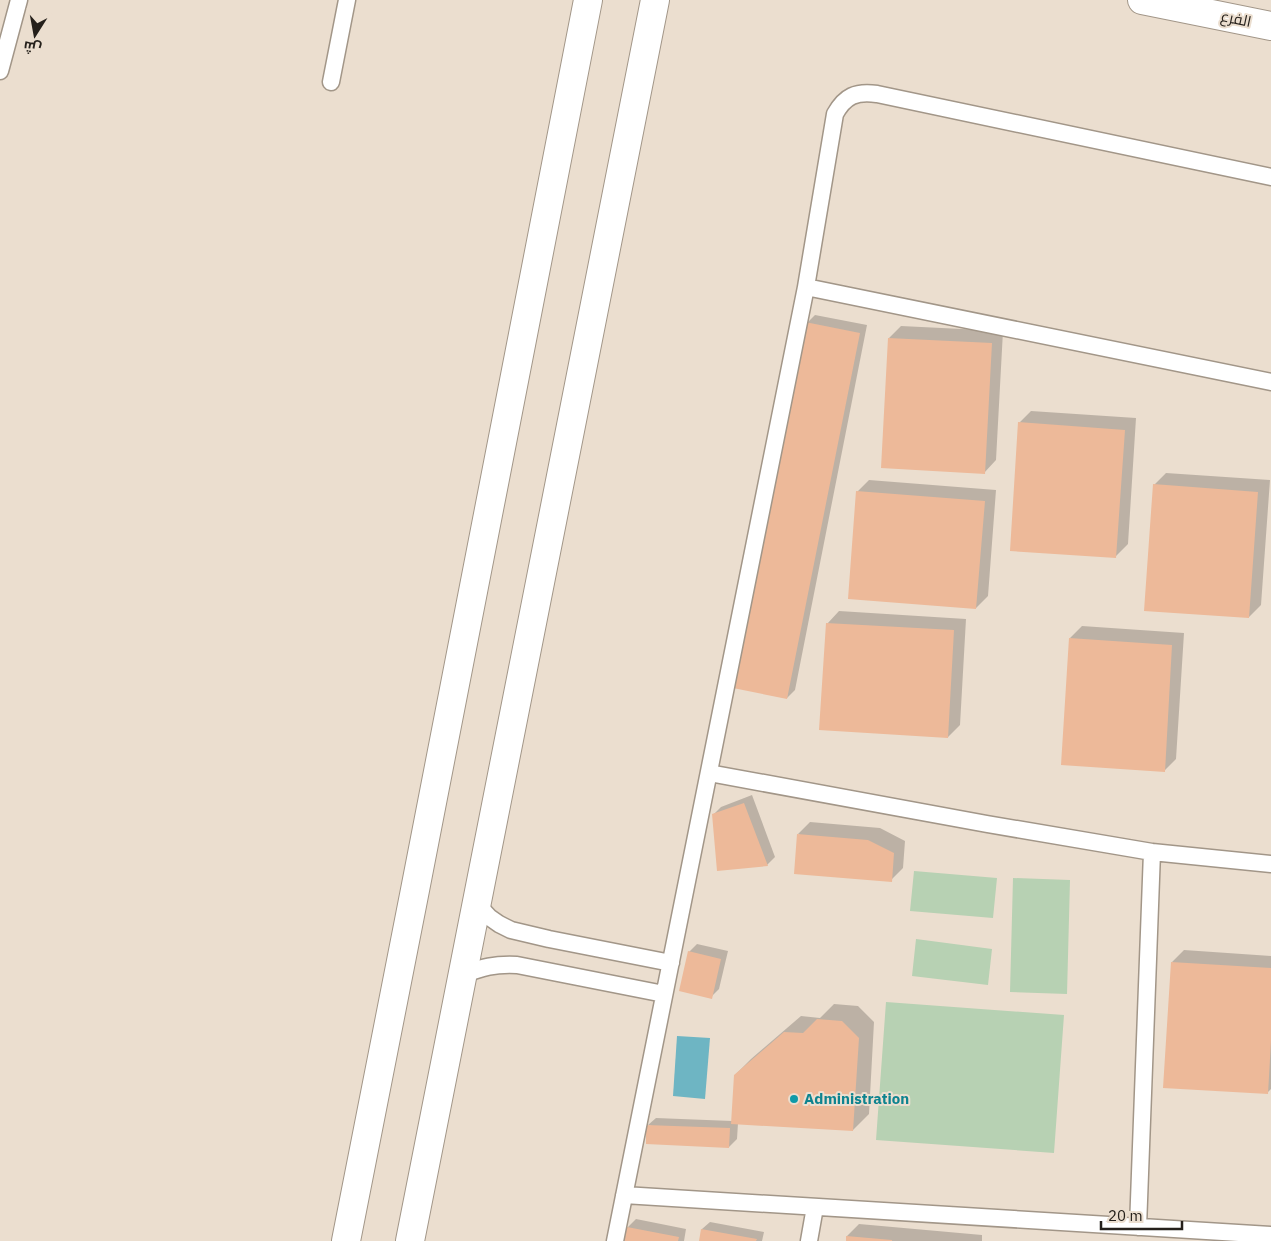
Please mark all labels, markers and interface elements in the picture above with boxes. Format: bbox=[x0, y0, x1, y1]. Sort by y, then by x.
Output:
street label: الفرع bbox=[1219, 6, 1253, 33]
north arrow bbox=[10, 10, 60, 60]
text: ش bbox=[22, 37, 43, 58]
place label: Administration bbox=[804, 1089, 909, 1108]
marker: Administration bbox=[788, 1093, 800, 1105]
scale bar bbox=[1101, 1198, 1182, 1230]
text: 20 m bbox=[1108, 1206, 1143, 1225]

